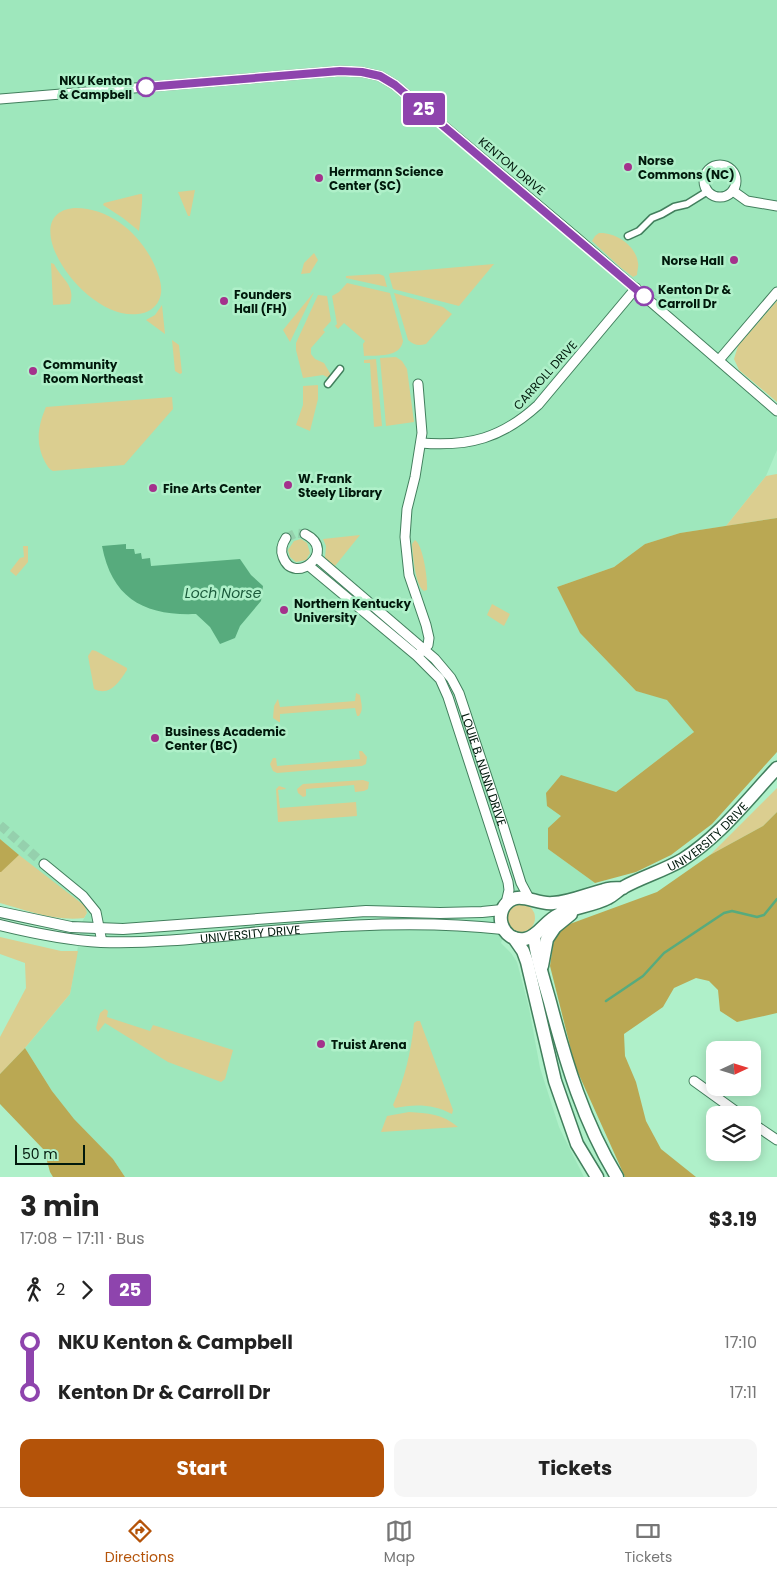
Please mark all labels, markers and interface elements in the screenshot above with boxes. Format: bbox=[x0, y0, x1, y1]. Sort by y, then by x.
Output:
place label: NKU Kenton & Campbell bbox=[59, 72, 132, 103]
marker: NKU Kenton & Campbell bbox=[136, 77, 156, 97]
line badge: 25 bbox=[402, 93, 446, 125]
text: 25 bbox=[413, 96, 435, 121]
street label: KENTON DRIVE bbox=[475, 133, 549, 199]
place label: Norse Commons (NC) bbox=[638, 152, 735, 183]
marker: Norse Commons (NC) bbox=[622, 161, 634, 173]
place label: Herrmann Science Center (SC) bbox=[329, 163, 444, 194]
marker: Herrmann Science Center (SC) bbox=[313, 172, 325, 184]
place label: Norse Hall bbox=[662, 252, 724, 269]
marker: Norse Hall bbox=[728, 254, 740, 266]
place label: Kenton Dr & Carroll Dr bbox=[658, 281, 731, 312]
place label: Founders Hall (FH) bbox=[234, 286, 292, 317]
marker: Kenton Dr & Carroll Dr bbox=[634, 286, 654, 306]
marker: Founders Hall (FH) bbox=[218, 295, 230, 307]
street label: CARROLL DRIVE bbox=[509, 337, 581, 413]
place label: Community Room Northeast bbox=[43, 356, 143, 387]
marker: Community Room Northeast bbox=[27, 365, 39, 377]
place label: W. Frank Steely Library bbox=[298, 470, 383, 501]
marker: W. Frank Steely Library bbox=[282, 479, 294, 491]
place label: Fine Arts Center bbox=[163, 480, 261, 497]
marker: Fine Arts Center bbox=[147, 482, 159, 494]
water label: Loch Norse bbox=[185, 583, 262, 603]
place label: Northern Kentucky University bbox=[294, 595, 411, 626]
marker: Northern Kentucky University bbox=[278, 604, 290, 616]
street label: LOUIE B. NUNN DRIVE bbox=[458, 711, 511, 828]
place label: Business Academic Center (BC) bbox=[165, 723, 286, 754]
marker: Business Academic Center (BC) bbox=[149, 732, 161, 744]
street label: UNIVERSITY DRIVE bbox=[664, 798, 751, 875]
street label: UNIVERSITY DRIVE bbox=[199, 920, 301, 946]
place label: Truist Arena bbox=[331, 1036, 407, 1053]
marker: Truist Arena bbox=[315, 1038, 327, 1050]
north arrow bbox=[706, 1041, 761, 1096]
map controls bbox=[706, 1041, 761, 1161]
button: layers bbox=[706, 1106, 761, 1161]
scale bar bbox=[15, 1142, 85, 1165]
text: 50 m bbox=[22, 1144, 58, 1164]
text: 3 min bbox=[20, 1187, 100, 1226]
text: $3.19 bbox=[709, 1206, 757, 1233]
text: 17:08 – 17:11 · Bus bbox=[20, 1227, 145, 1250]
icon: walk bbox=[20, 1276, 48, 1304]
icon: forward bbox=[73, 1276, 101, 1304]
text: 25 bbox=[119, 1277, 141, 1302]
text: 2 bbox=[56, 1278, 65, 1301]
text: NKU Kenton & Campbell bbox=[58, 1329, 293, 1356]
text: 17:10 bbox=[725, 1331, 757, 1354]
text: Kenton Dr & Carroll Dr bbox=[58, 1379, 271, 1406]
text: 17:11 bbox=[729, 1381, 757, 1404]
button: Start bbox=[20, 1439, 384, 1497]
button: Tickets bbox=[394, 1439, 757, 1497]
tab: Directions bbox=[105, 1517, 174, 1568]
tab: Map bbox=[384, 1517, 415, 1568]
tab: Tickets bbox=[624, 1517, 672, 1568]

